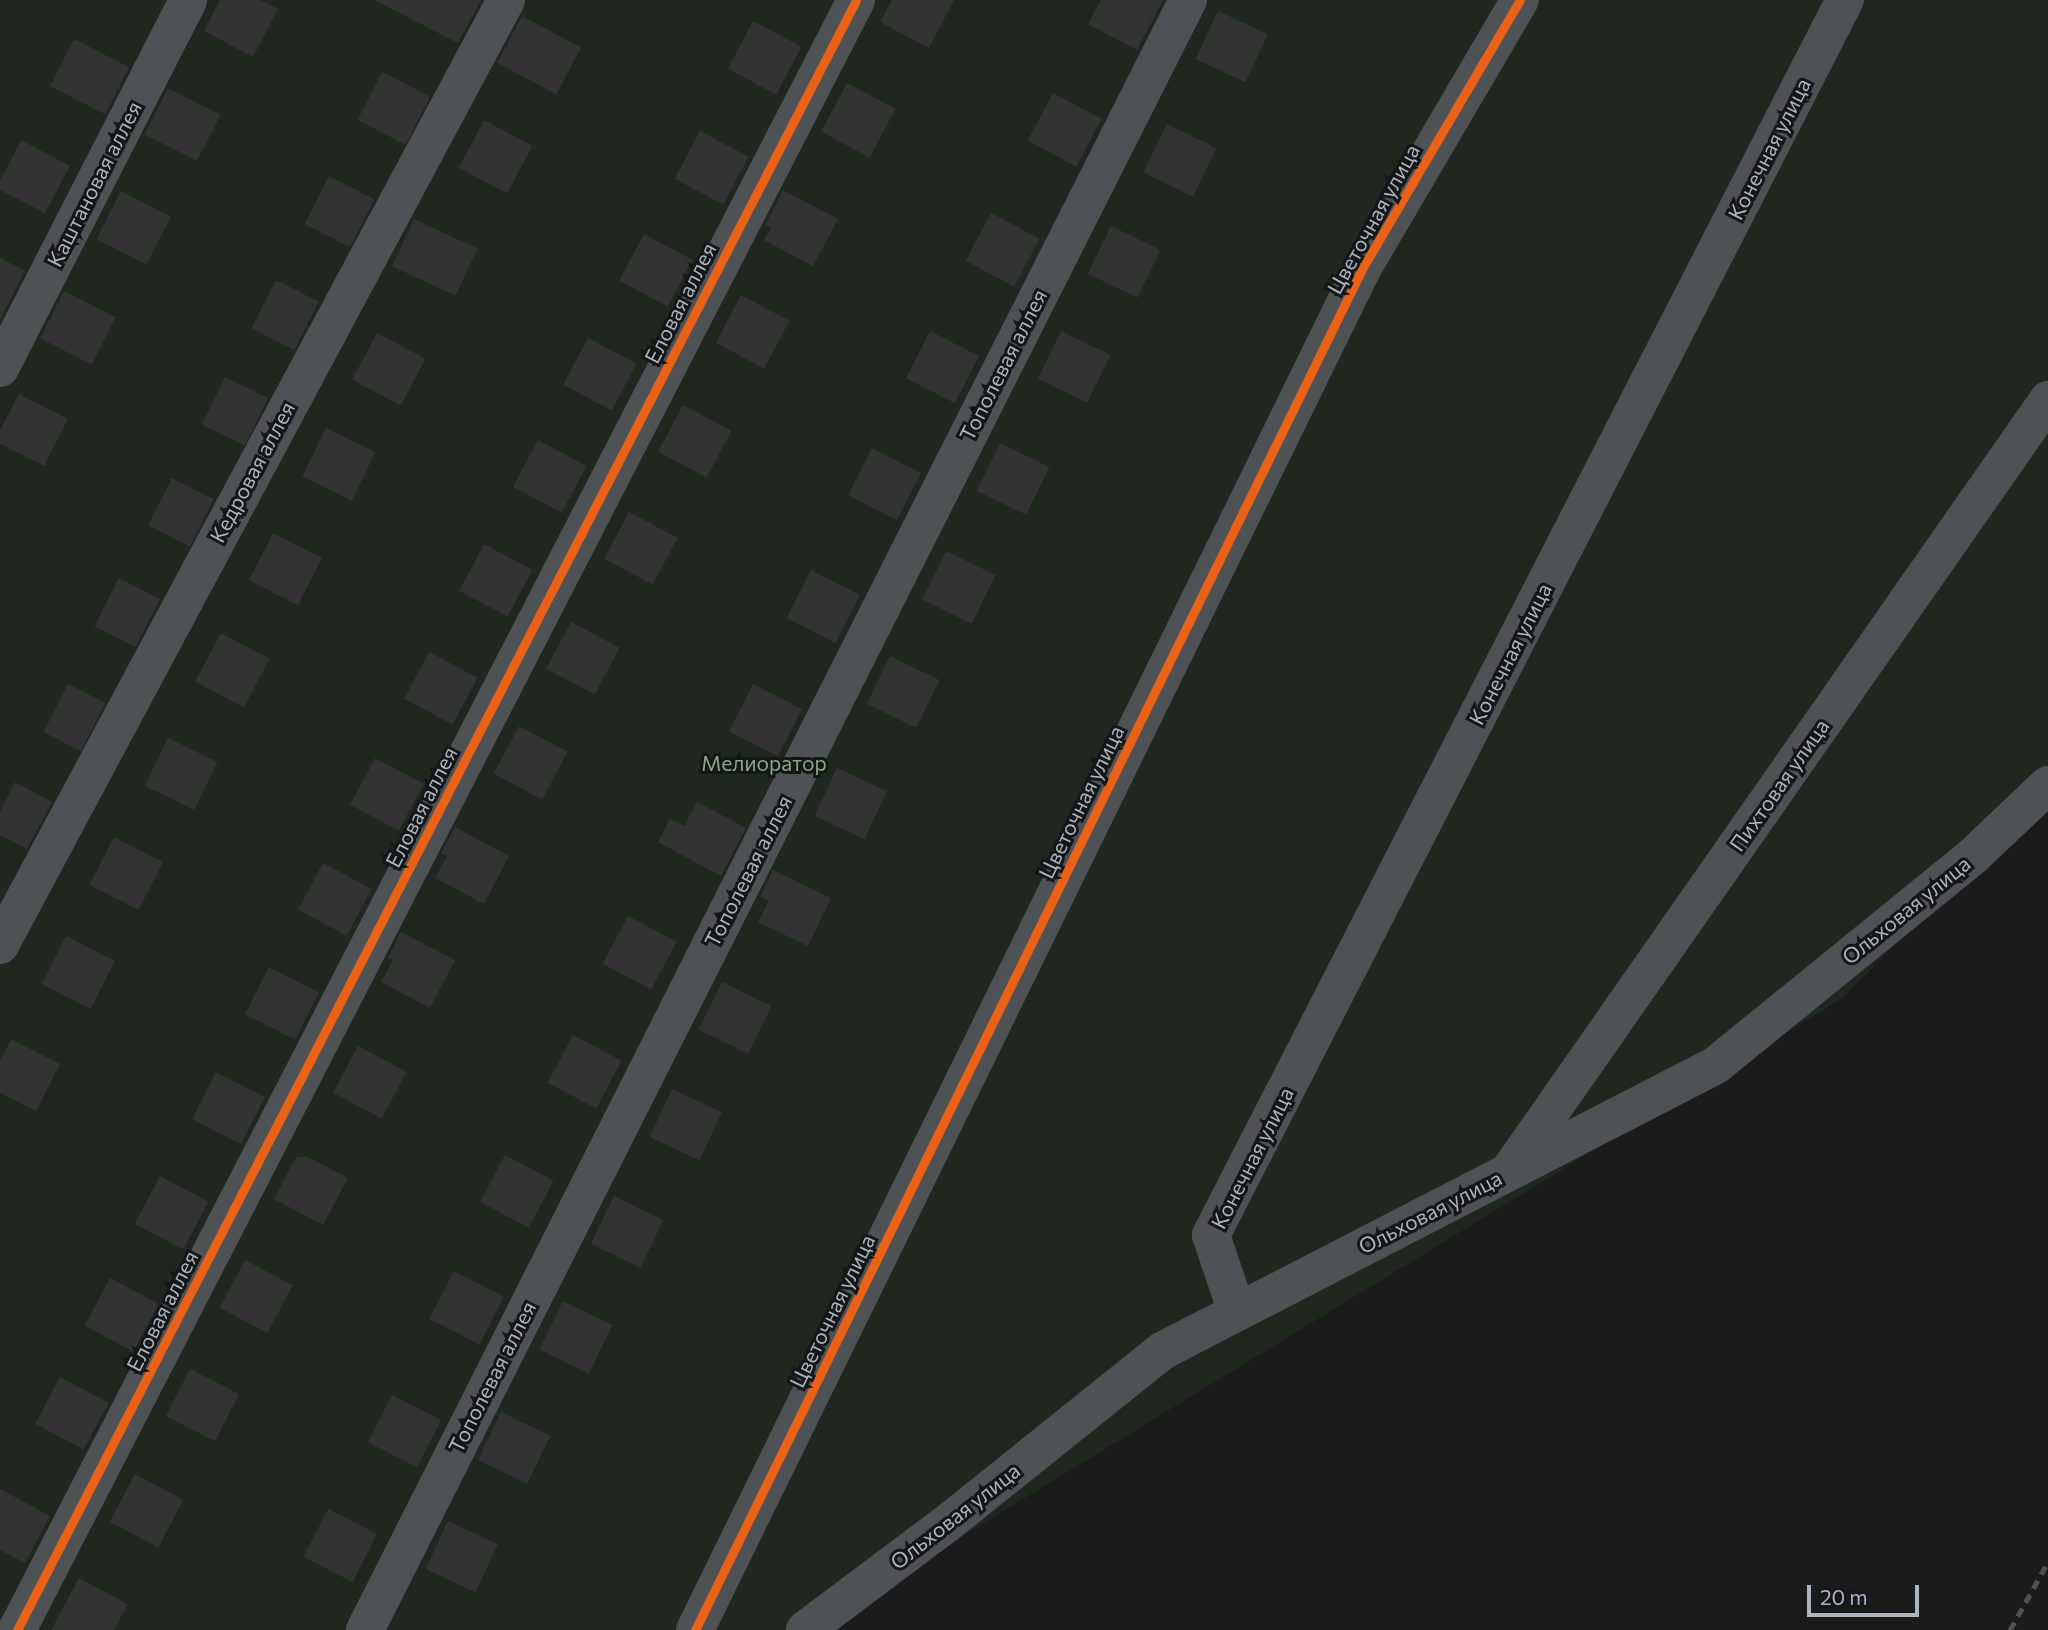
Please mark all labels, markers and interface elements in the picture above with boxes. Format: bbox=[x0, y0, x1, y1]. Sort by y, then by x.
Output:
street label: Конечная улица bbox=[1722, 74, 1816, 224]
street label: Каштановая аллея bbox=[41, 97, 147, 271]
street label: Цветочная улица bbox=[1321, 140, 1425, 298]
street label: Еловая аллея bbox=[639, 239, 721, 367]
street label: Тополевая аллея bbox=[954, 285, 1052, 445]
street label: Кедровая аллея bbox=[204, 397, 300, 547]
street label: Конечная улица bbox=[1463, 579, 1557, 729]
street label: Пихтовая улица bbox=[1724, 714, 1834, 856]
street label: Цветочная улица bbox=[1033, 721, 1129, 883]
street label: Еловая аллея bbox=[380, 743, 462, 871]
park label: Мелиоратор bbox=[701, 750, 827, 776]
street label: Тополевая аллея bbox=[699, 791, 797, 951]
street label: Ольховая улица bbox=[1837, 851, 1975, 969]
street label: Конечная улица bbox=[1205, 1083, 1299, 1233]
street label: Ольховая улица bbox=[1354, 1165, 1506, 1259]
street label: Цветочная улица bbox=[784, 1230, 880, 1392]
street label: Еловая аллея bbox=[121, 1247, 203, 1375]
street label: Тополевая аллея bbox=[443, 1297, 541, 1457]
street label: Ольховая улица bbox=[885, 1458, 1025, 1574]
scale bar bbox=[1810, 1570, 1922, 1614]
text: 20 m bbox=[1820, 1584, 1868, 1609]

